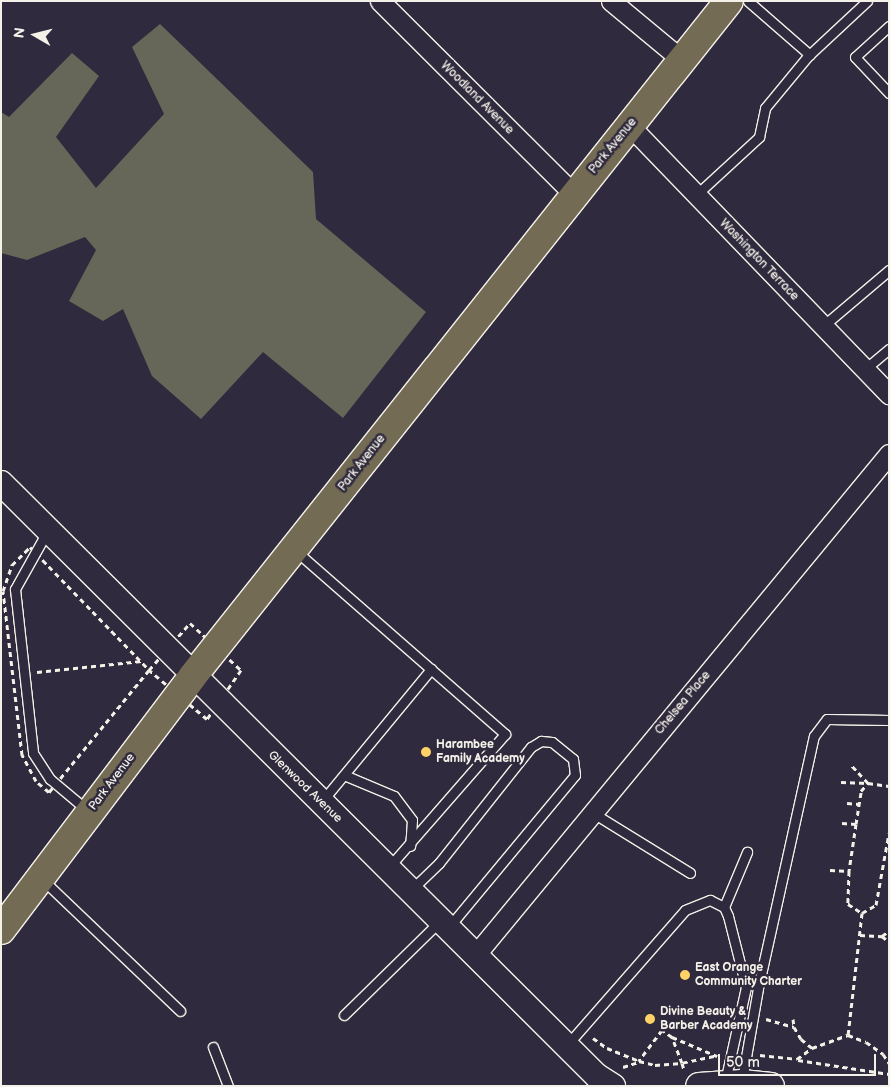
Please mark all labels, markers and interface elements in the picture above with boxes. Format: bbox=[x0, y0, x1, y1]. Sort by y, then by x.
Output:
north arrow bbox=[10, 10, 60, 60]
text: N bbox=[11, 26, 29, 39]
street label: Woodland Avenue bbox=[438, 59, 516, 137]
street label: Park Avenue bbox=[586, 115, 640, 177]
street label: Washington Terrace bbox=[716, 216, 802, 304]
street label: Park Avenue bbox=[336, 432, 388, 494]
street label: Chelsea Place bbox=[652, 668, 714, 738]
place label: Harambee Family Academy bbox=[436, 738, 525, 766]
marker: Harambee Family Academy bbox=[420, 746, 432, 758]
street label: Glenwood Avenue bbox=[265, 748, 345, 826]
street label: Park Avenue bbox=[86, 751, 138, 813]
place label: East Orange Community Charter bbox=[695, 961, 802, 989]
marker: East Orange Community Charter bbox=[679, 969, 691, 981]
place label: Divine Beauty & Barber Academy bbox=[660, 1005, 753, 1033]
marker: Divine Beauty & Barber Academy bbox=[644, 1013, 656, 1025]
scale bar bbox=[720, 1044, 878, 1076]
text: 50 m bbox=[726, 1053, 760, 1072]

